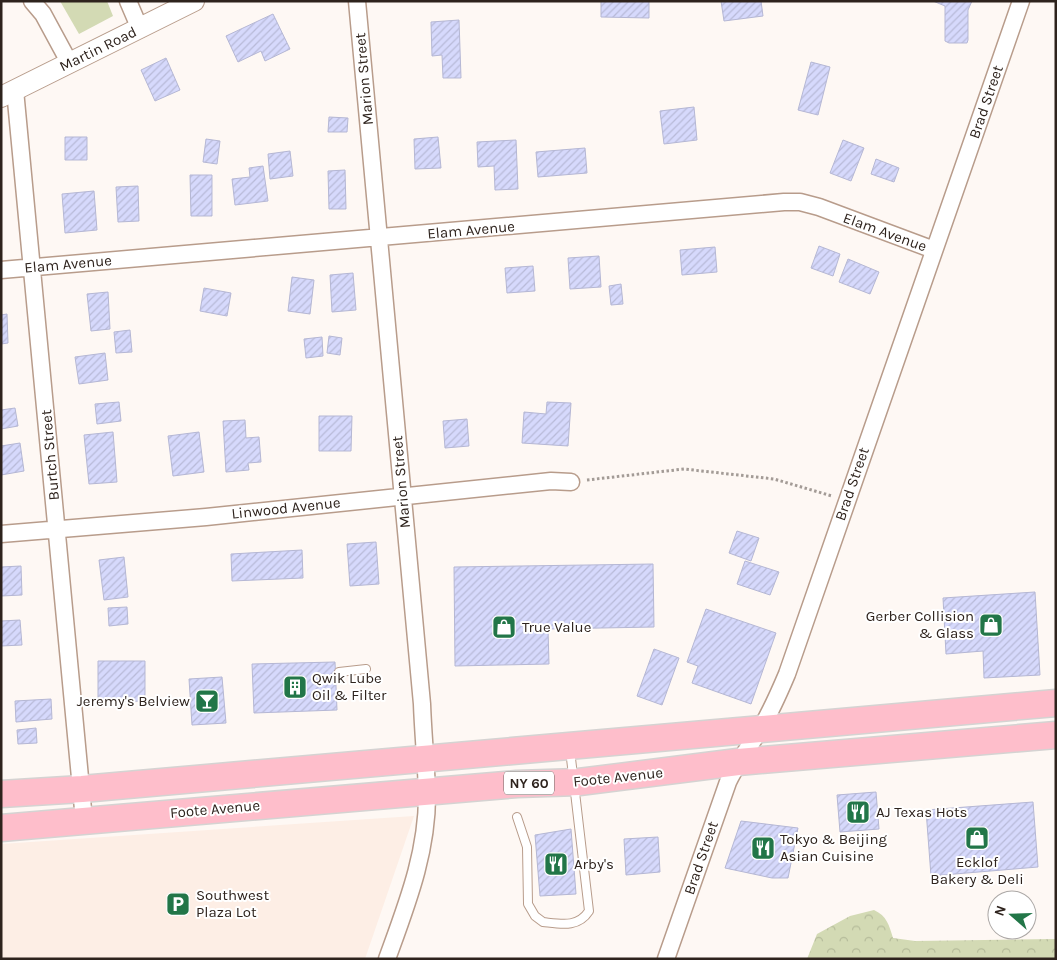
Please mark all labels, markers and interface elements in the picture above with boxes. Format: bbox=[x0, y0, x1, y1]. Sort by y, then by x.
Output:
street label: Martin Road bbox=[56, 23, 140, 75]
street label: Marion Street bbox=[351, 32, 377, 126]
street label: Brad Street bbox=[965, 63, 1007, 141]
street label: Elam Avenue bbox=[841, 209, 929, 255]
street label: Elam Avenue bbox=[426, 217, 516, 243]
street label: Elam Avenue bbox=[23, 251, 113, 277]
street label: Burtch Street bbox=[37, 409, 63, 501]
street label: Marion Street bbox=[388, 435, 414, 529]
street label: Brad Street bbox=[831, 445, 873, 523]
street label: Linwood Avenue bbox=[231, 493, 341, 523]
place label: Gerber Collision & Glass bbox=[866, 607, 974, 642]
shop icon: Gerber Collision & Glass bbox=[978, 612, 1004, 638]
shop icon: True Value bbox=[491, 614, 517, 640]
place label: True Value bbox=[522, 618, 591, 636]
place label: Qwik Lube Oil & Filter bbox=[312, 669, 387, 704]
building icon: Qwik Lube Oil & Filter bbox=[282, 674, 308, 700]
bar icon: Jeremy's Belview bbox=[194, 688, 220, 714]
place label: Jeremy's Belview bbox=[77, 692, 190, 710]
street label: Foote Avenue bbox=[572, 763, 664, 791]
road number: NY 60 bbox=[504, 771, 554, 794]
street label: Foote Avenue bbox=[169, 796, 261, 822]
restaurant icon: AJ Texas Hots bbox=[845, 799, 871, 825]
place label: AJ Texas Hots bbox=[876, 803, 967, 821]
street label: Brad Street bbox=[680, 819, 722, 897]
shop icon: Ecklof Bakery & Deli bbox=[964, 825, 990, 851]
place label: Tokyo & Beijing Asian Cuisine bbox=[780, 830, 887, 865]
restaurant icon: Tokyo & Beijing Asian Cuisine bbox=[750, 835, 776, 861]
restaurant icon: Arby's bbox=[543, 851, 569, 877]
place label: Ecklof Bakery & Deli bbox=[930, 853, 1024, 888]
place label: Arby's bbox=[574, 855, 614, 873]
place label: Southwest Plaza Lot bbox=[196, 886, 269, 921]
north arrow bbox=[987, 890, 1037, 940]
parking icon: Southwest Plaza Lot bbox=[165, 891, 191, 917]
text: N bbox=[991, 903, 1010, 918]

